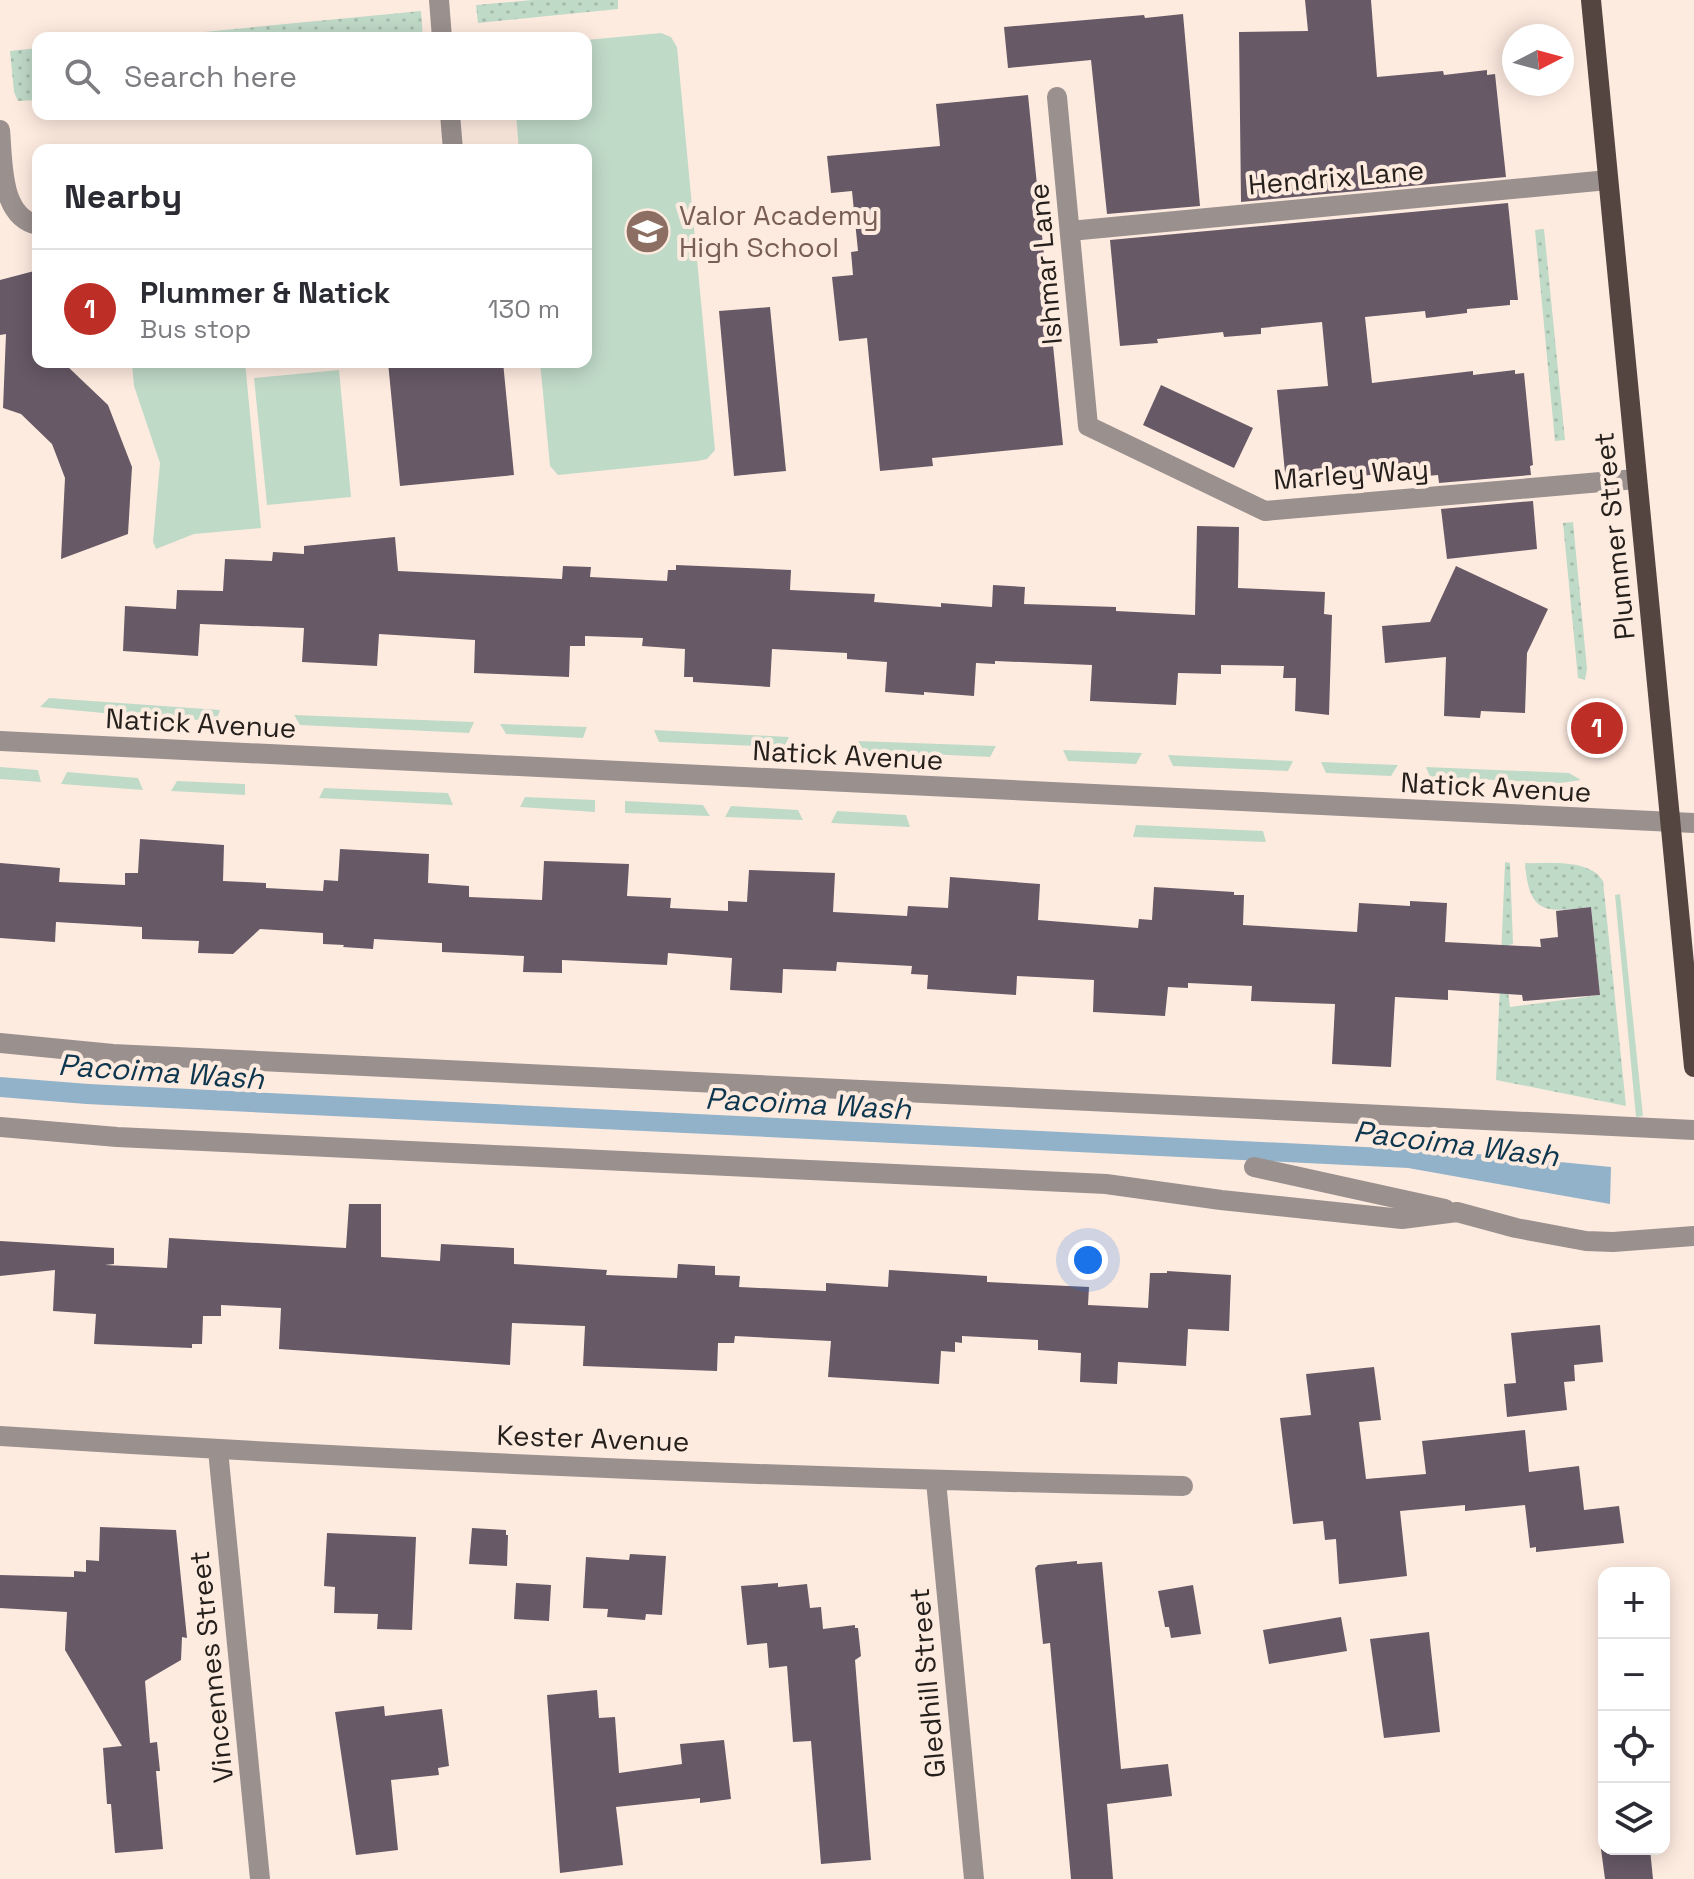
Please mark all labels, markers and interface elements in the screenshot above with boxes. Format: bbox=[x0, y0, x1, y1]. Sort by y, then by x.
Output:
north arrow bbox=[1502, 24, 1574, 96]
search box bbox=[32, 32, 592, 120]
icon: search bbox=[60, 54, 104, 98]
text: Search here bbox=[124, 57, 297, 96]
street label: Hendrix Lane bbox=[1247, 151, 1425, 203]
text: Nearby bbox=[64, 175, 182, 218]
street label: Ishmar Lane bbox=[1020, 182, 1070, 346]
place label: Valor Academy High School bbox=[679, 197, 879, 265]
school or university icon: Valor Academy High School bbox=[624, 207, 672, 255]
text: Plummer & Natick bbox=[140, 273, 391, 312]
text: 1 bbox=[84, 292, 96, 326]
text: 130 m bbox=[488, 292, 560, 326]
text: Bus stop bbox=[140, 312, 251, 346]
street label: Plummer Street bbox=[1585, 430, 1643, 642]
street label: Marley Way bbox=[1272, 451, 1430, 497]
pin: 1 bbox=[1571, 698, 1623, 758]
street label: Natick Avenue bbox=[105, 700, 297, 746]
street label: Natick Avenue bbox=[752, 732, 944, 778]
street label: Natick Avenue bbox=[1400, 764, 1592, 810]
water label: Pacoima Wash bbox=[57, 1045, 266, 1098]
water label: Pacoima Wash bbox=[704, 1079, 913, 1128]
water label: Pacoima Wash bbox=[1351, 1112, 1561, 1175]
your location bbox=[1068, 1240, 1108, 1280]
street label: Kester Avenue bbox=[496, 1417, 690, 1459]
street label: Vincennes Street bbox=[181, 1549, 241, 1785]
map controls bbox=[1598, 1567, 1670, 1855]
button: + bbox=[1598, 1567, 1670, 1639]
street label: Gledhill Street bbox=[901, 1587, 953, 1779]
button: − bbox=[1598, 1639, 1670, 1711]
button: locate bbox=[1598, 1711, 1670, 1783]
button: layers bbox=[1598, 1783, 1670, 1855]

